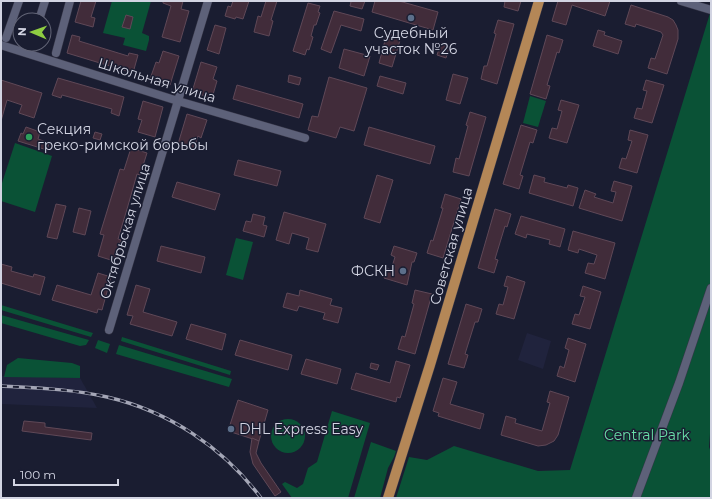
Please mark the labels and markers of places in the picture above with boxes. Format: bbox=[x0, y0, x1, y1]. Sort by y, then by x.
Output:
marker: Судебный участок №26 bbox=[406, 13, 416, 23]
place label: Судебный участок №26 bbox=[364, 24, 458, 58]
place label: Секция греко-римской борьбы bbox=[37, 120, 208, 154]
marker: Секция греко-римской борьбы bbox=[24, 132, 34, 142]
place label: ФСКН bbox=[351, 262, 395, 280]
marker: ФСКН bbox=[398, 266, 408, 276]
place label: DHL Express Easy bbox=[239, 420, 364, 438]
marker: DHL Express Easy bbox=[226, 424, 236, 434]

